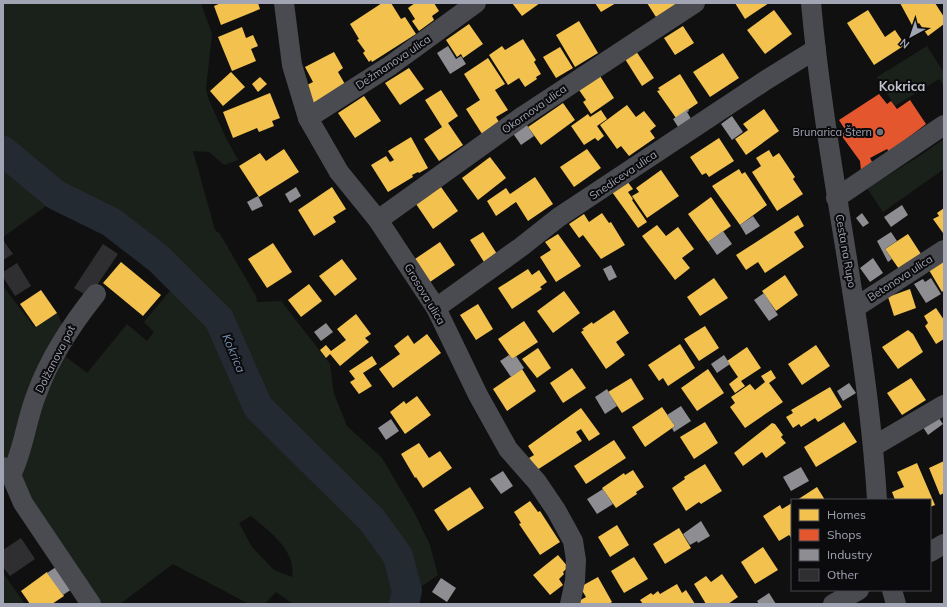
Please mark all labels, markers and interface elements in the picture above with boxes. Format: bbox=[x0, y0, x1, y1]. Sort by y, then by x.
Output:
north arrow bbox=[891, 16, 931, 56]
street label: Dežmanova ulica bbox=[353, 32, 433, 92]
text: N bbox=[897, 36, 912, 52]
district label: Kokrica bbox=[879, 78, 925, 94]
street label: Okornova ulica bbox=[499, 82, 569, 136]
place label: Brunarica Štern bbox=[793, 125, 872, 139]
marker: Brunarica Štern bbox=[875, 127, 885, 137]
street label: Snediceva ulica bbox=[587, 147, 659, 203]
street label: Cesta na Rupo bbox=[833, 213, 859, 289]
street label: Betonova ulica bbox=[865, 252, 935, 304]
street label: Grosova ulica bbox=[401, 261, 449, 327]
street label: Dolžanova pot bbox=[32, 323, 78, 395]
water label: Kokrica bbox=[219, 331, 249, 375]
legend bbox=[791, 499, 931, 591]
text: Homes bbox=[827, 507, 866, 522]
text: Shops bbox=[827, 527, 862, 542]
text: Industry bbox=[827, 547, 873, 562]
text: Other bbox=[827, 567, 859, 582]

